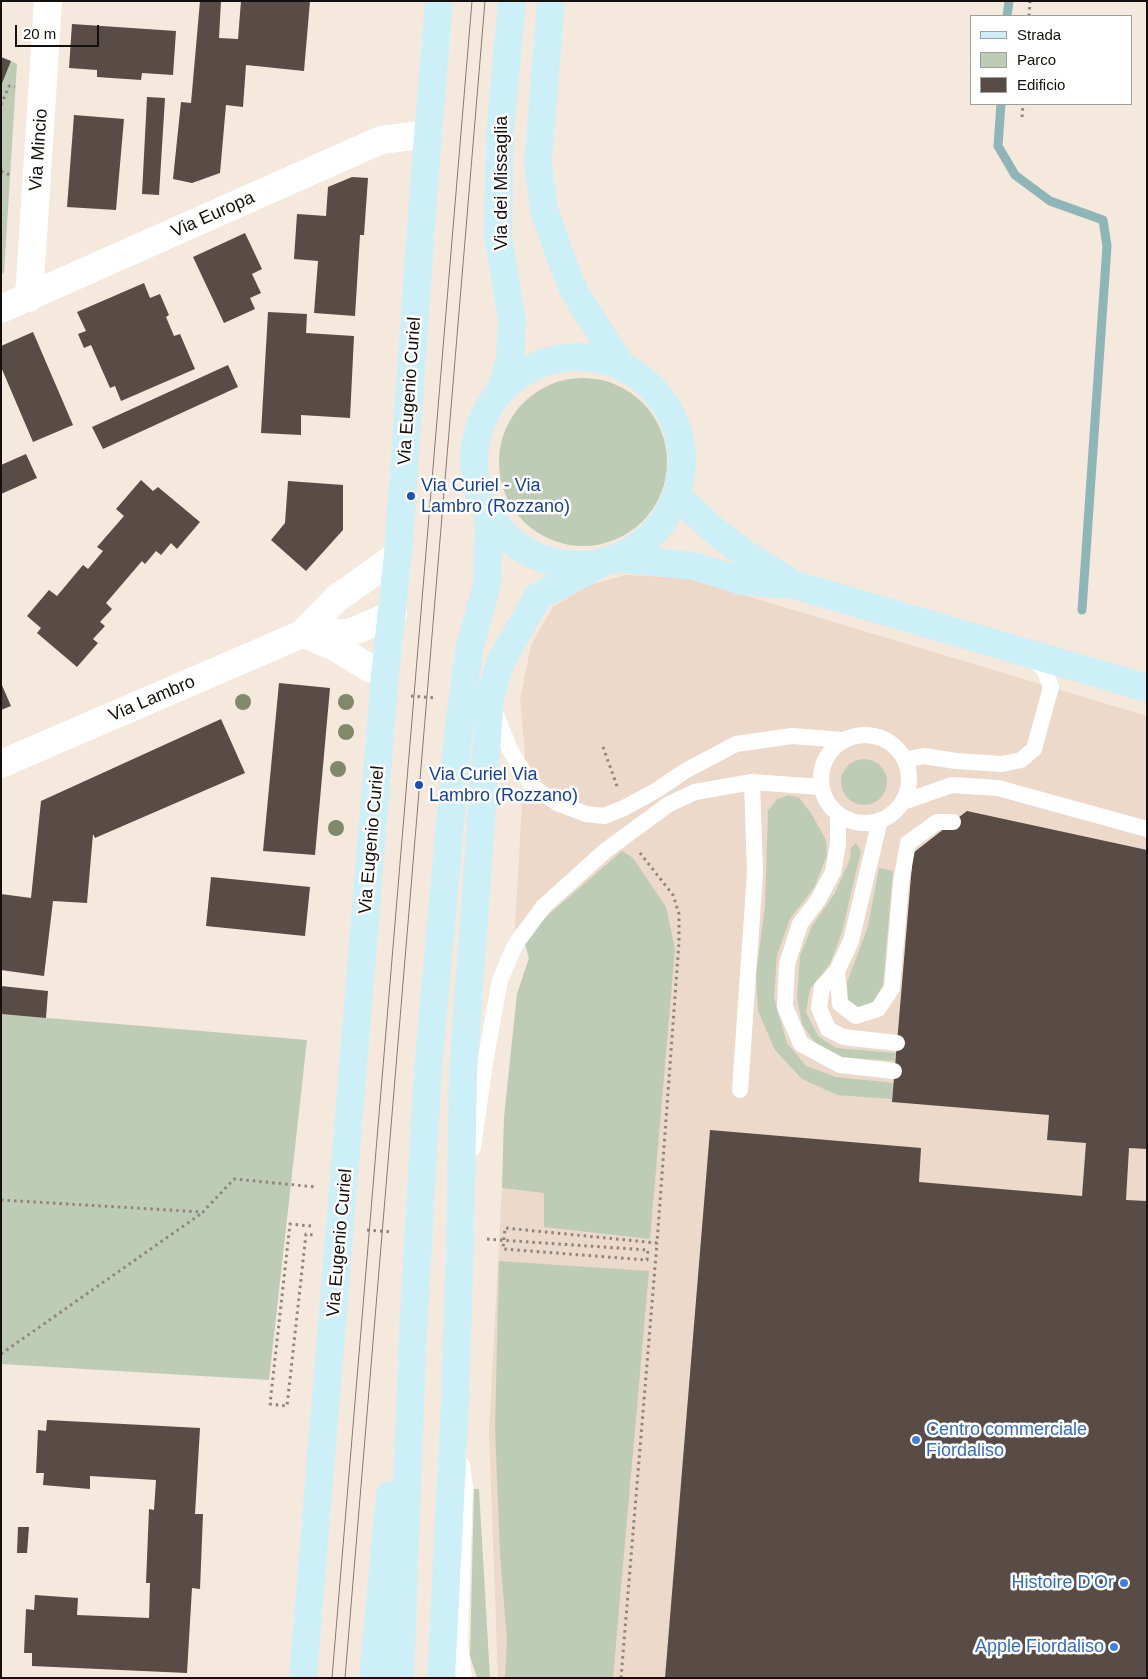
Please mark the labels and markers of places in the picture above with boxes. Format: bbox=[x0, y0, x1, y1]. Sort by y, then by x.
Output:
place label: Via Curiel - Via Lambro (Rozzano) bbox=[421, 475, 570, 518]
marker: Via Curiel - Via Lambro (Rozzano) bbox=[405, 490, 417, 502]
place label: Via Curiel Via Lambro (Rozzano) bbox=[429, 764, 578, 806]
marker: Via Curiel Via Lambro (Rozzano) bbox=[413, 779, 425, 791]
place label: Centro commerciale Fiordaliso bbox=[926, 1419, 1087, 1462]
marker: Centro commerciale Fiordaliso bbox=[910, 1434, 922, 1446]
place label: Histoire D'Or bbox=[1012, 1572, 1114, 1594]
marker: Histoire D'Or bbox=[1118, 1577, 1130, 1589]
place label: Apple Fiordaliso bbox=[975, 1636, 1104, 1658]
marker: Apple Fiordaliso bbox=[1108, 1641, 1120, 1653]

